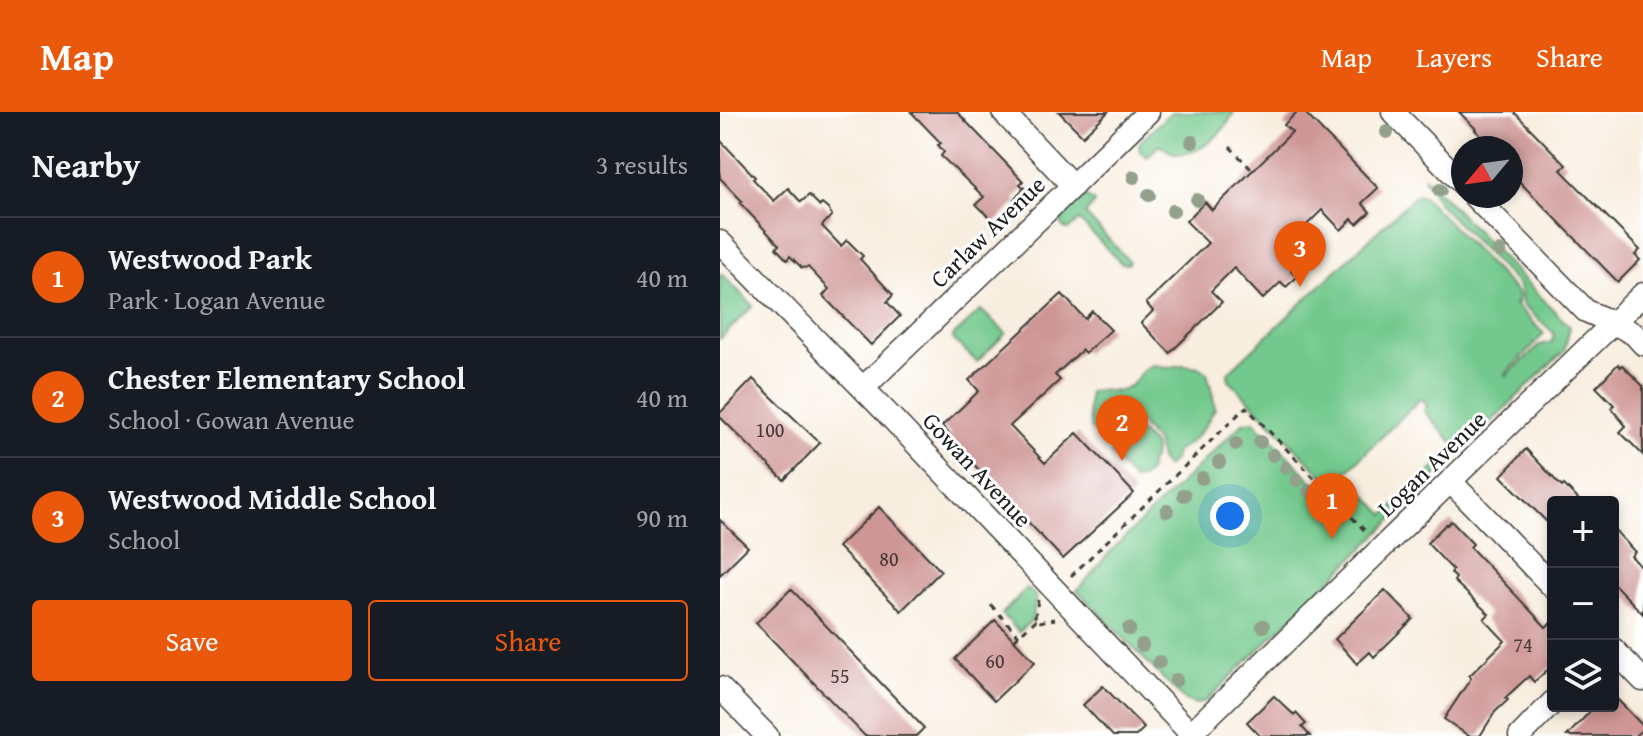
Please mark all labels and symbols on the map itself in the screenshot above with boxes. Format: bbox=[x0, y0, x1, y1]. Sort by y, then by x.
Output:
north arrow bbox=[1451, 136, 1523, 208]
street label: Carlaw Avenue bbox=[922, 168, 1053, 296]
pin: 3 bbox=[1274, 221, 1326, 287]
pin: 2 bbox=[1096, 395, 1148, 461]
street label: Logan Avenue bbox=[1369, 403, 1494, 525]
street label: Gowan Avenue bbox=[915, 404, 1040, 535]
house number: 100 bbox=[756, 415, 784, 444]
pin: 1 bbox=[1306, 473, 1358, 539]
your location bbox=[1210, 496, 1250, 536]
house number: 80 bbox=[879, 544, 899, 573]
house number: 74 bbox=[1513, 630, 1533, 659]
house number: 60 bbox=[985, 646, 1005, 675]
house number: 55 bbox=[830, 661, 850, 690]

